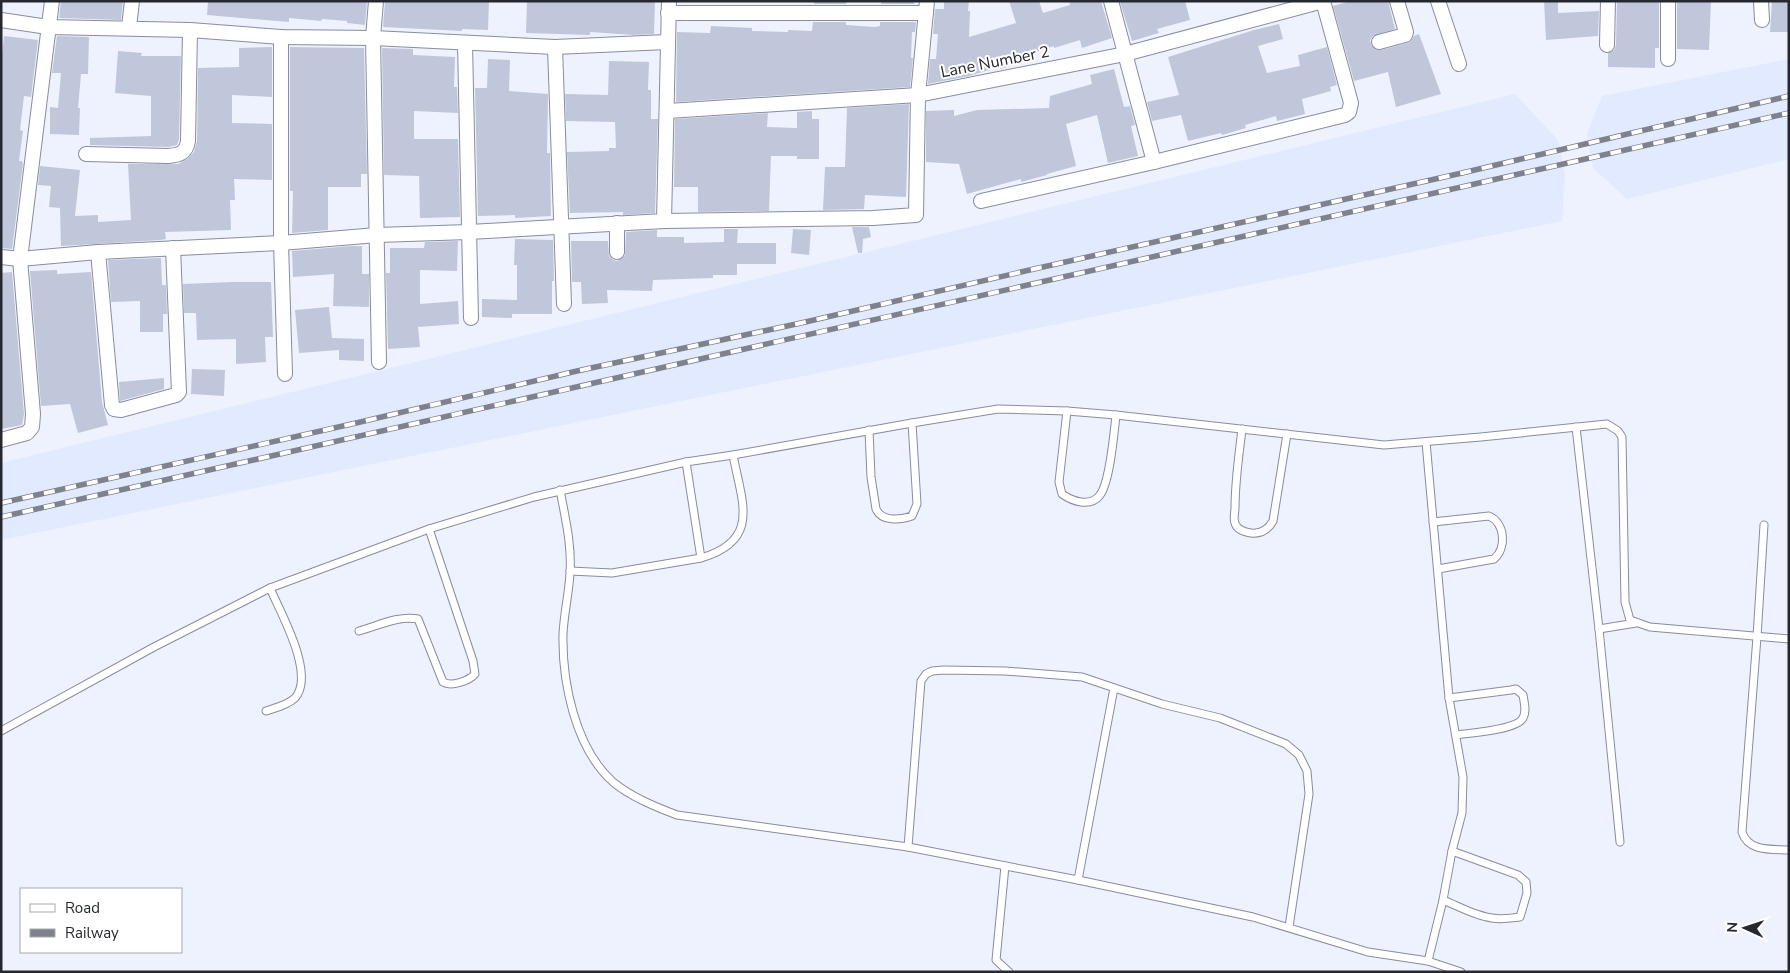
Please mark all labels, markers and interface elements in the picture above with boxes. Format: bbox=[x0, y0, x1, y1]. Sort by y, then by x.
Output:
street label: Lane Number 2 bbox=[939, 41, 1051, 83]
legend bbox=[20, 888, 182, 953]
text: Road bbox=[65, 898, 100, 918]
north arrow bbox=[1720, 903, 1770, 953]
text: N bbox=[1723, 922, 1742, 933]
text: Railway bbox=[65, 923, 119, 943]

